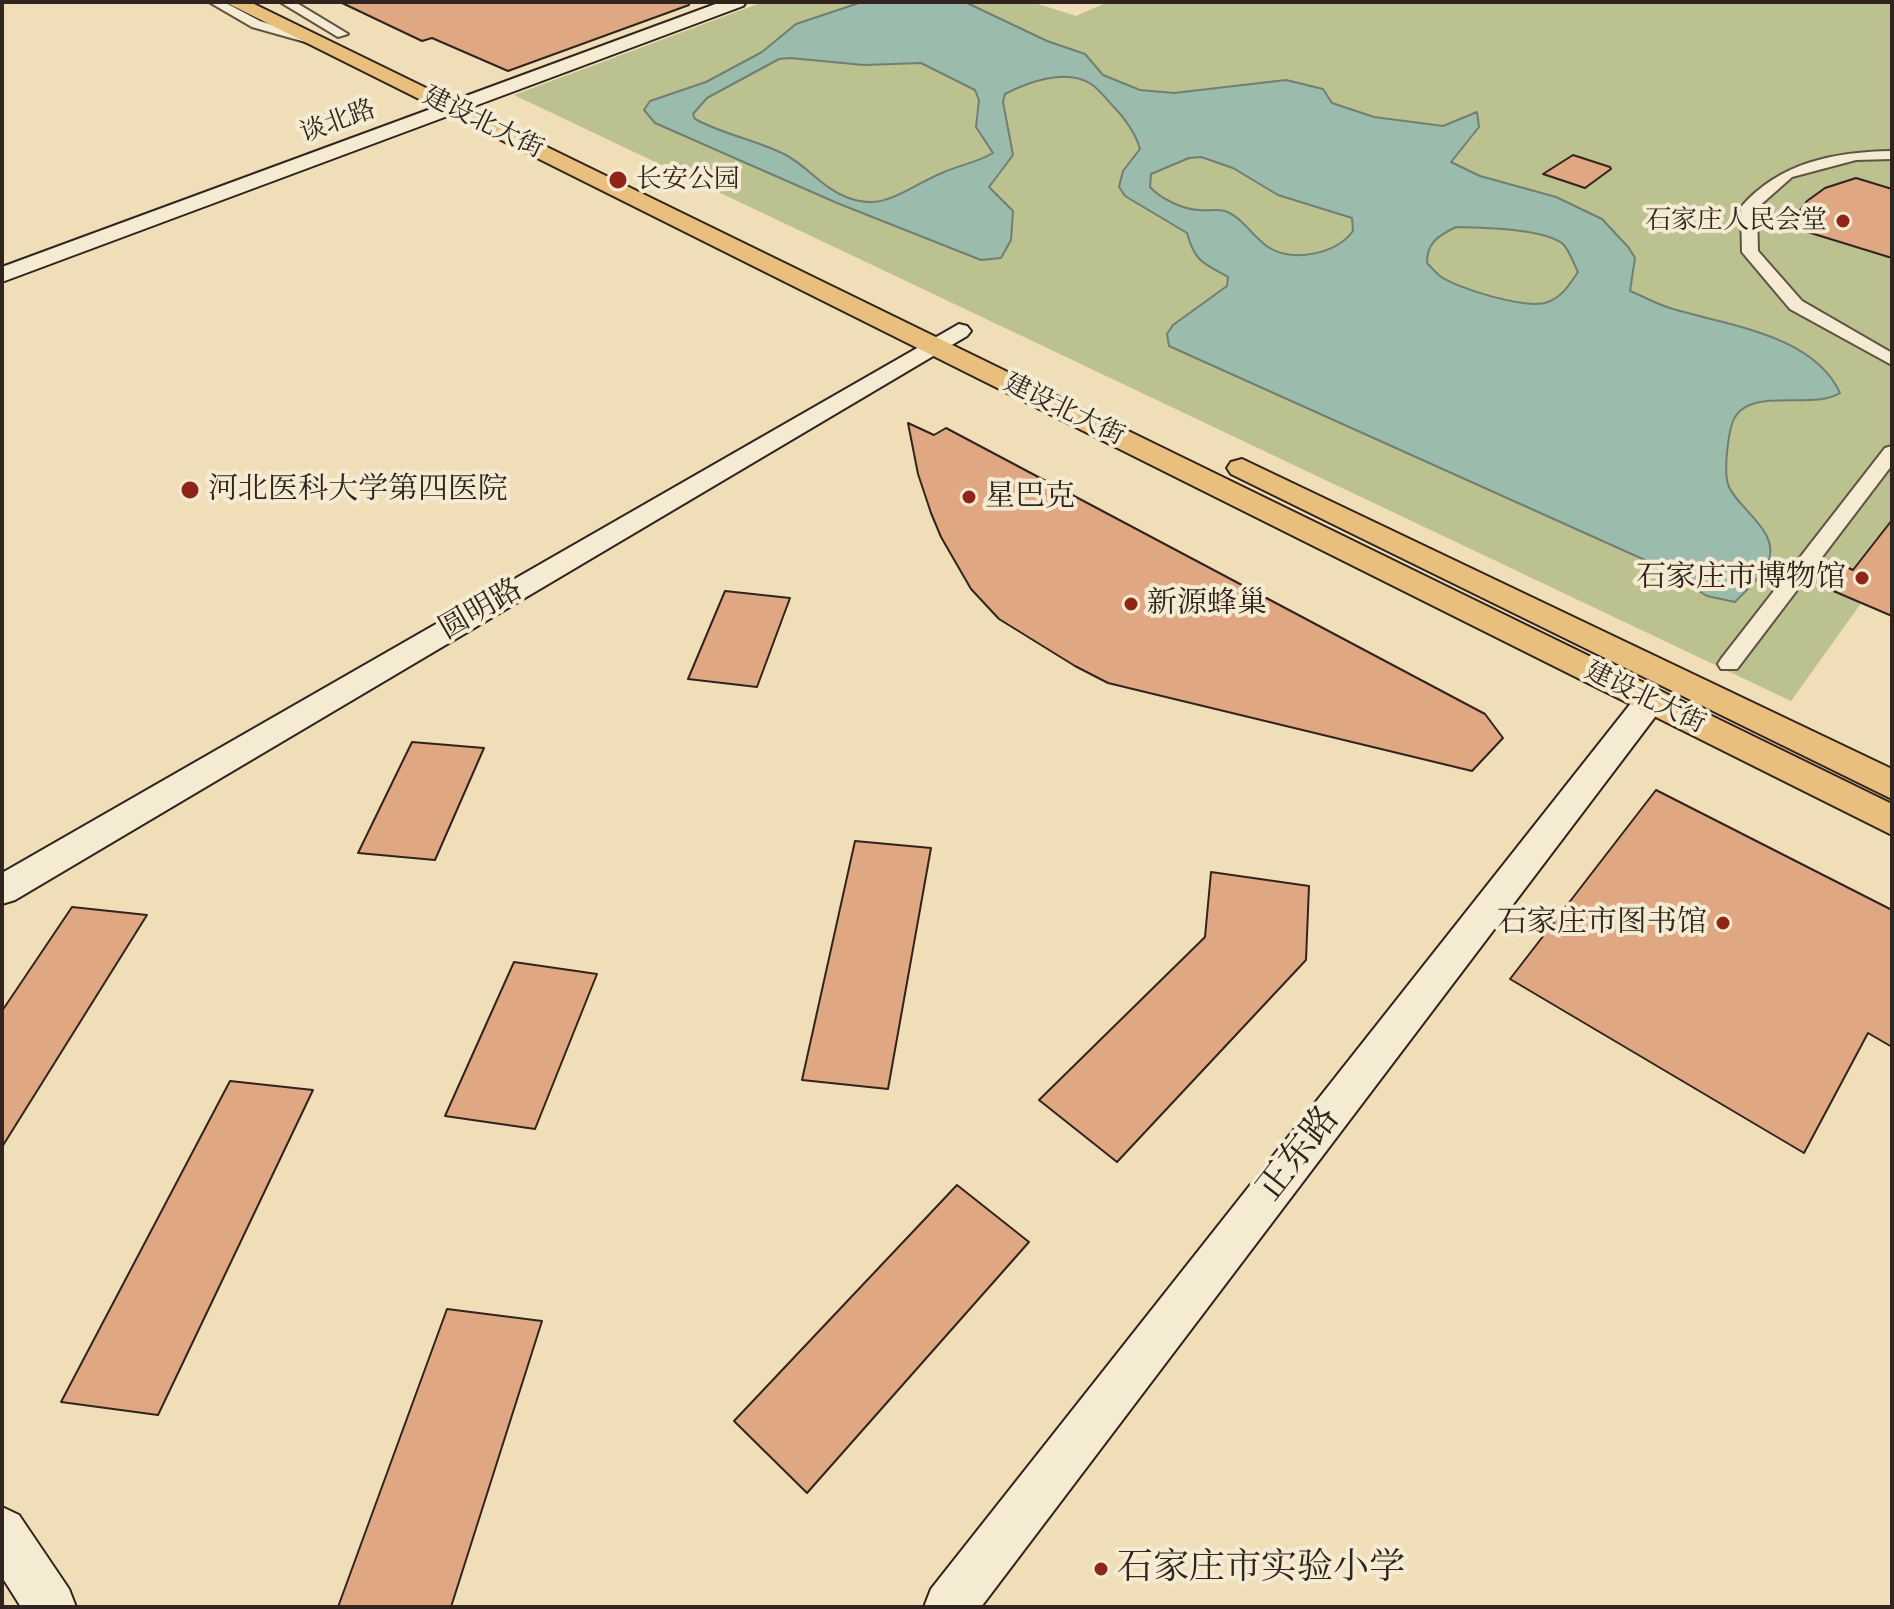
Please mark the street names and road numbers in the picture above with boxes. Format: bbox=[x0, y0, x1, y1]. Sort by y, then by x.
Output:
street label: 建设北大街 bbox=[418, 80, 548, 166]
street label: 谈北路 bbox=[296, 94, 380, 150]
street label: 建设北大街 bbox=[999, 367, 1129, 453]
street label: 圆明路 bbox=[433, 572, 529, 648]
street label: 建设北大街 bbox=[1580, 655, 1710, 741]
street label: 正东路 bbox=[1249, 1098, 1349, 1210]

